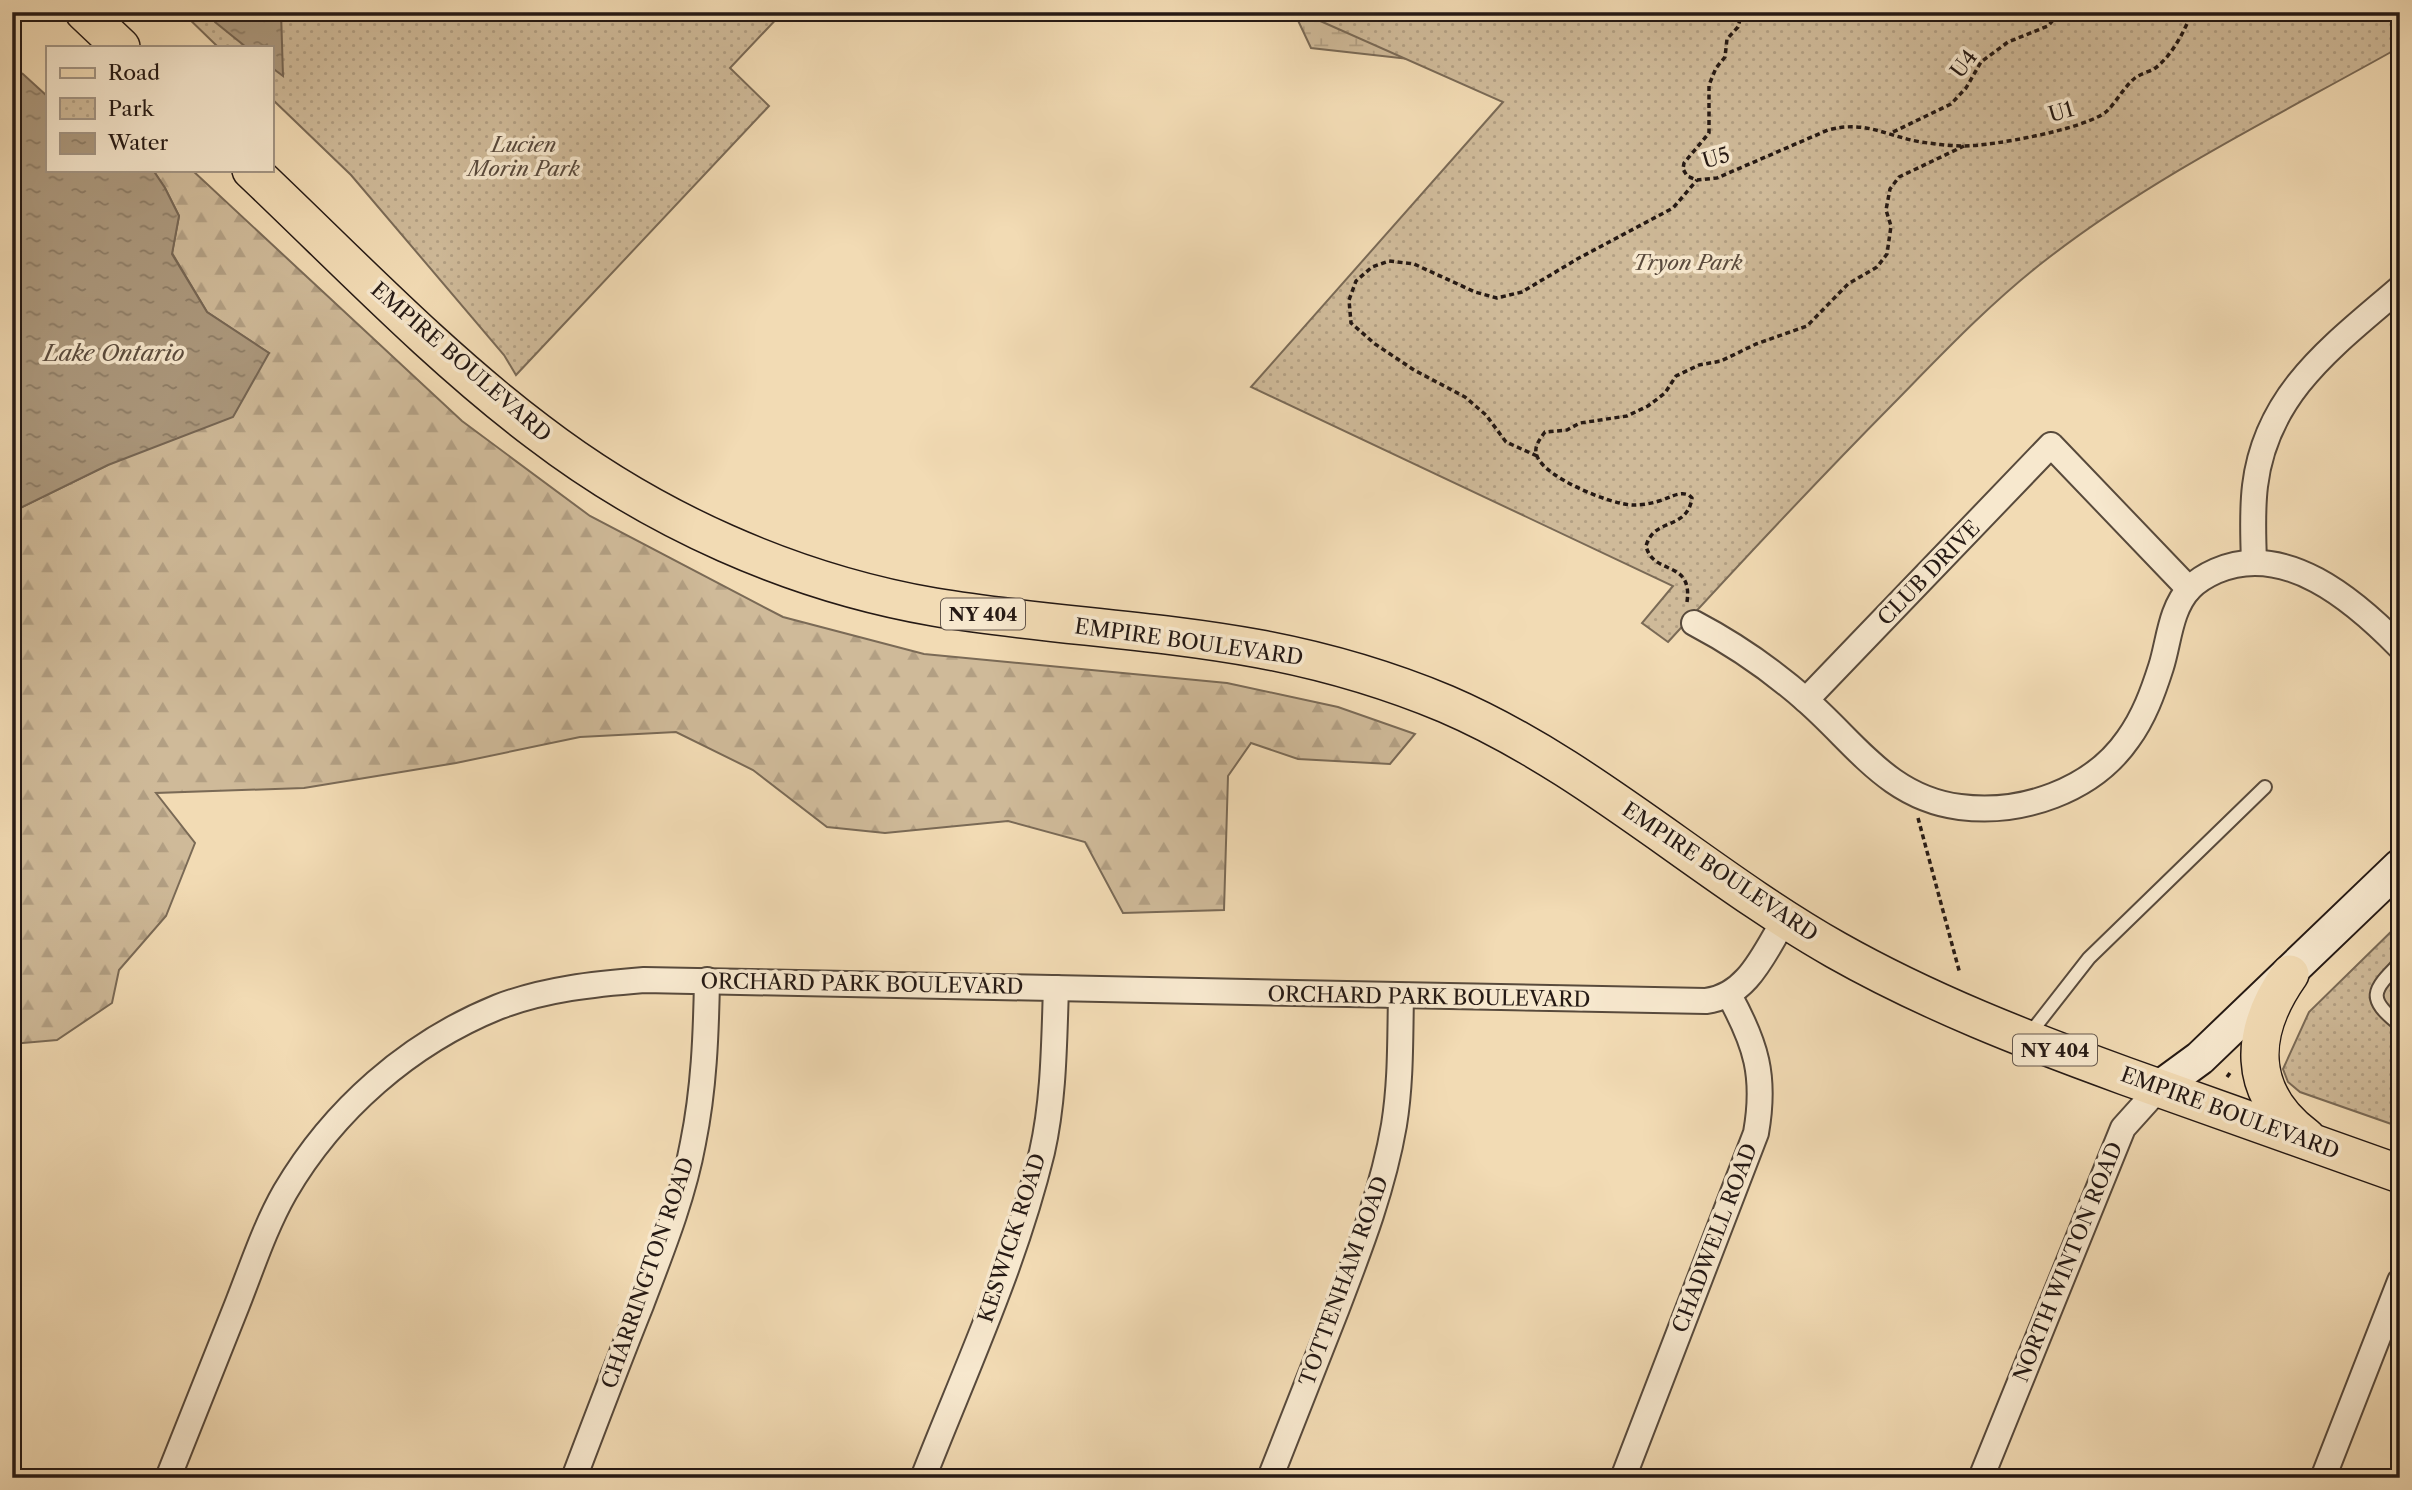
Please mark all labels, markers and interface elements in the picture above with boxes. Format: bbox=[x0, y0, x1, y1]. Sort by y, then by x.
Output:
street label: U4 bbox=[1945, 45, 1982, 83]
legend bbox=[46, 46, 273, 172]
text: Road bbox=[108, 60, 160, 85]
text: Park bbox=[108, 96, 154, 121]
street label: U1 bbox=[2045, 96, 2077, 127]
text: Water bbox=[107, 130, 168, 155]
park label: Lucien Morin Park bbox=[465, 132, 580, 181]
street label: U5 bbox=[1699, 142, 1733, 173]
park label: Tryon Park bbox=[1633, 250, 1743, 275]
street label: EMPIRE BOULEVARD bbox=[366, 277, 557, 447]
water label: Lake Ontario bbox=[41, 339, 185, 367]
street label: CLUB DRIVE bbox=[1872, 515, 1985, 630]
road number: NY 404 bbox=[941, 598, 1025, 629]
street label: EMPIRE BOULEVARD bbox=[1073, 613, 1305, 670]
street label: EMPIRE BOULEVARD bbox=[1618, 797, 1823, 946]
street label: ORCHARD PARK BOULEVARD bbox=[700, 968, 1024, 999]
street label: ORCHARD PARK BOULEVARD bbox=[1267, 981, 1591, 1012]
road number: NY 404 bbox=[2013, 1034, 2097, 1066]
street label: EMPIRE BOULEVARD bbox=[2118, 1061, 2343, 1164]
street label: NORTH WINTON ROAD bbox=[2008, 1138, 2127, 1385]
street label: CHADWELL ROAD bbox=[1667, 1140, 1762, 1336]
street label: KESWICK ROAD bbox=[972, 1150, 1051, 1325]
street label: CHARRINGTON ROAD bbox=[596, 1154, 699, 1392]
street label: TOTTENHAM ROAD bbox=[1294, 1173, 1393, 1389]

